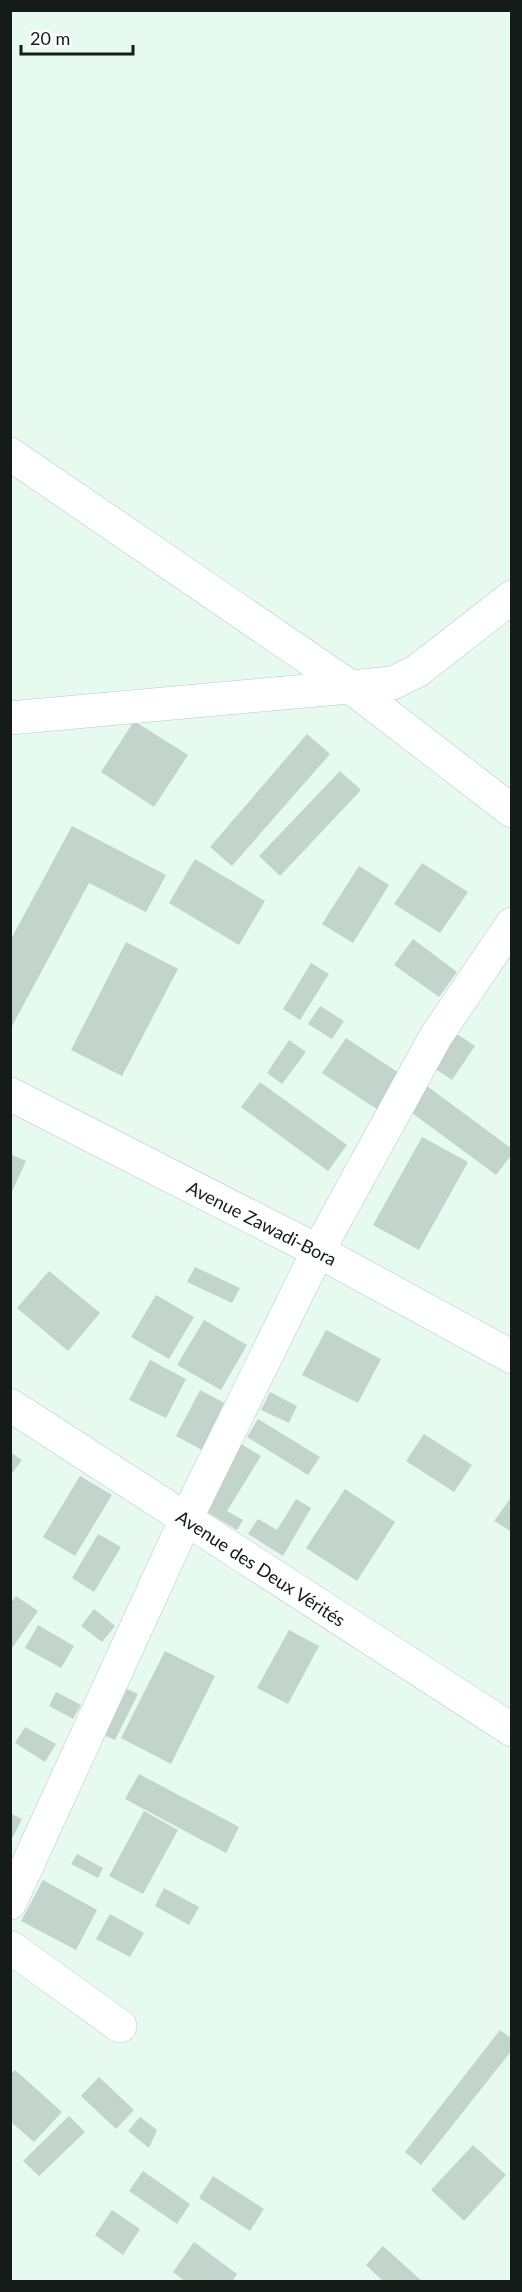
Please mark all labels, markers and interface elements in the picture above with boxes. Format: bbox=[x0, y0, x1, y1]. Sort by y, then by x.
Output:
scale bar bbox=[21, 18, 134, 56]
text: 20 m bbox=[30, 27, 70, 49]
street label: Avenue Zawadi-Bora bbox=[183, 1176, 341, 1270]
street label: Avenue des Deux Vérités bbox=[172, 1505, 350, 1631]

